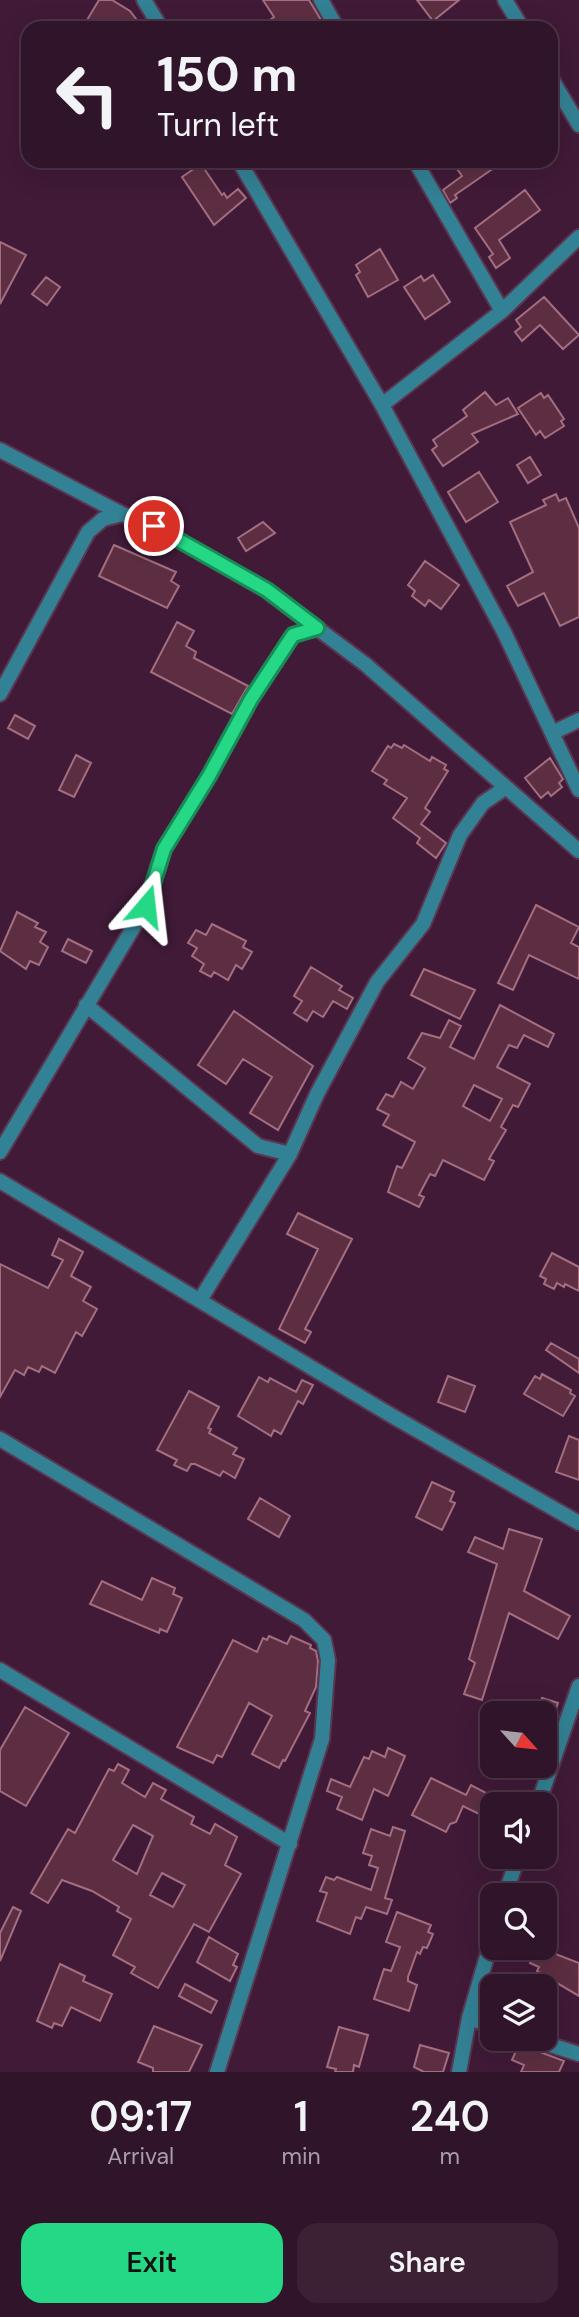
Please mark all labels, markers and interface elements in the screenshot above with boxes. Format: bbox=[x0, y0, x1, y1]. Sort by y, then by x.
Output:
text: 150 m bbox=[157, 42, 297, 106]
icon: left bbox=[42, 49, 133, 140]
text: Turn left bbox=[157, 104, 279, 146]
pin bbox=[124, 496, 184, 556]
icon: arrive bbox=[135, 507, 173, 545]
position arrow bbox=[109, 869, 183, 943]
north arrow bbox=[480, 1701, 556, 1778]
map controls bbox=[480, 1701, 557, 2051]
button: sound bbox=[480, 1792, 557, 1869]
button: search bbox=[480, 1883, 557, 1960]
button: layers bbox=[480, 1974, 557, 2051]
text: 09:17 bbox=[89, 2089, 192, 2144]
text: 1 bbox=[294, 2089, 308, 2144]
text: 240 bbox=[410, 2089, 490, 2144]
text: Arrival bbox=[107, 2141, 174, 2171]
text: min bbox=[281, 2141, 321, 2171]
text: m bbox=[440, 2141, 460, 2171]
button: Exit bbox=[21, 2223, 283, 2303]
button: Share bbox=[297, 2223, 558, 2303]

